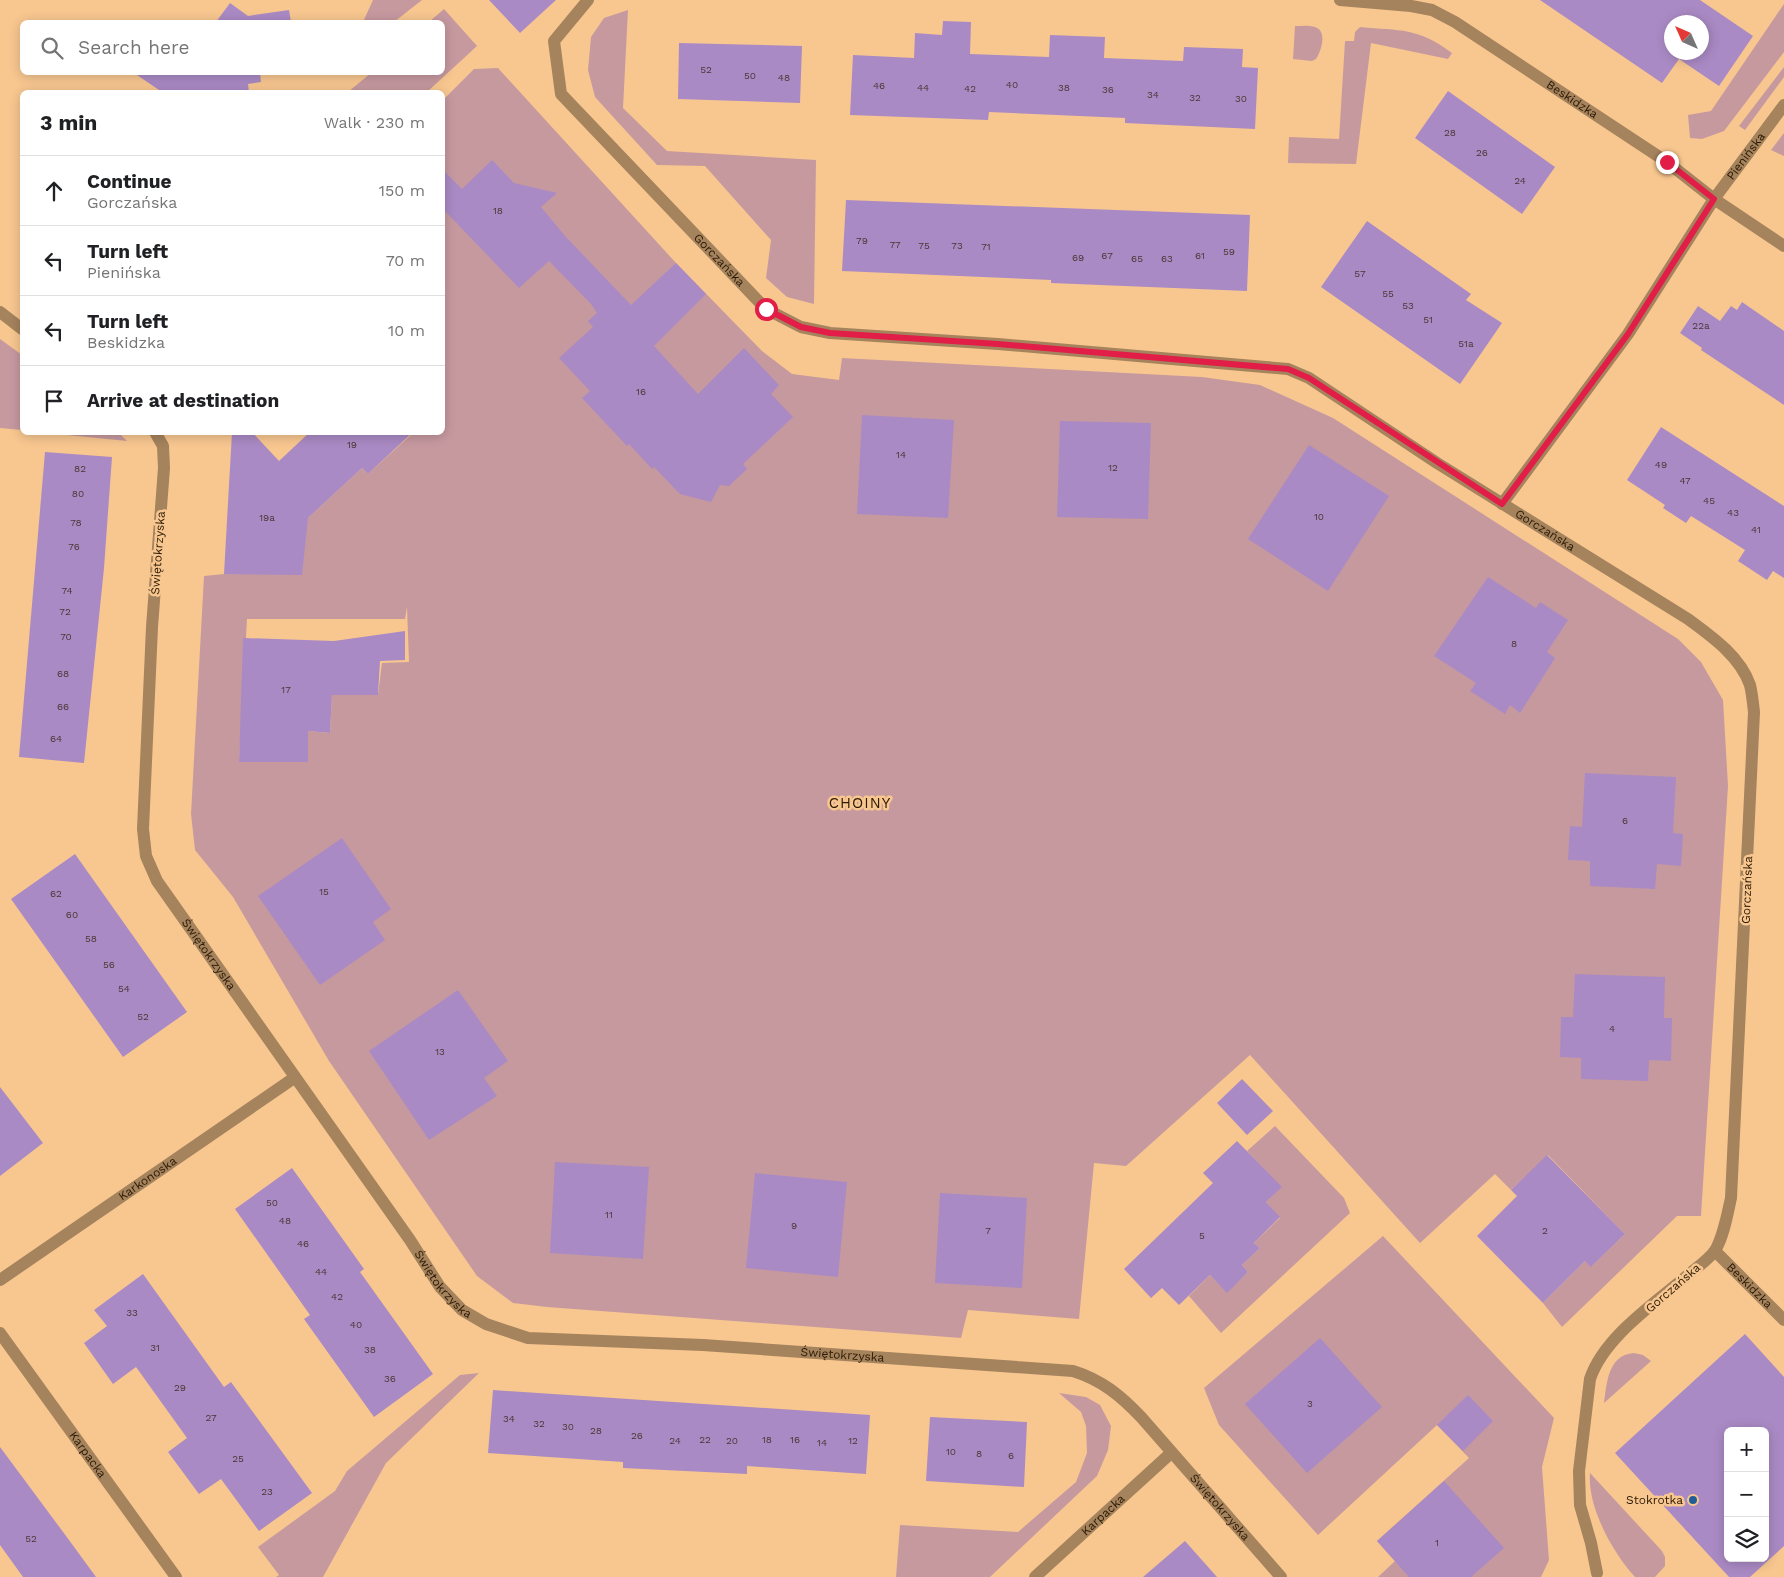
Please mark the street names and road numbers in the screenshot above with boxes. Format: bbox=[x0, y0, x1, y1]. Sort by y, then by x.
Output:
street label: Beskidzka bbox=[1544, 77, 1601, 121]
street label: Pienińska bbox=[1724, 130, 1768, 183]
street label: Gorczańska bbox=[691, 231, 748, 289]
street label: Gorczańska bbox=[1513, 506, 1578, 554]
street label: Świętokrzyska bbox=[148, 510, 168, 595]
street label: Gorczańska bbox=[1739, 856, 1755, 924]
street label: Świętokrzyska bbox=[179, 916, 239, 993]
street label: Karkonoska bbox=[116, 1154, 180, 1204]
street label: Świętokrzyska bbox=[411, 1248, 474, 1321]
street label: Gorczańska bbox=[1643, 1260, 1703, 1316]
street label: Beskidzka bbox=[1724, 1260, 1775, 1311]
street label: Świętokrzyska bbox=[800, 1345, 885, 1365]
street label: Karpacka bbox=[66, 1429, 109, 1481]
street label: Świętokrzyska bbox=[1187, 1471, 1253, 1543]
street label: Karpacka bbox=[1078, 1492, 1128, 1538]

